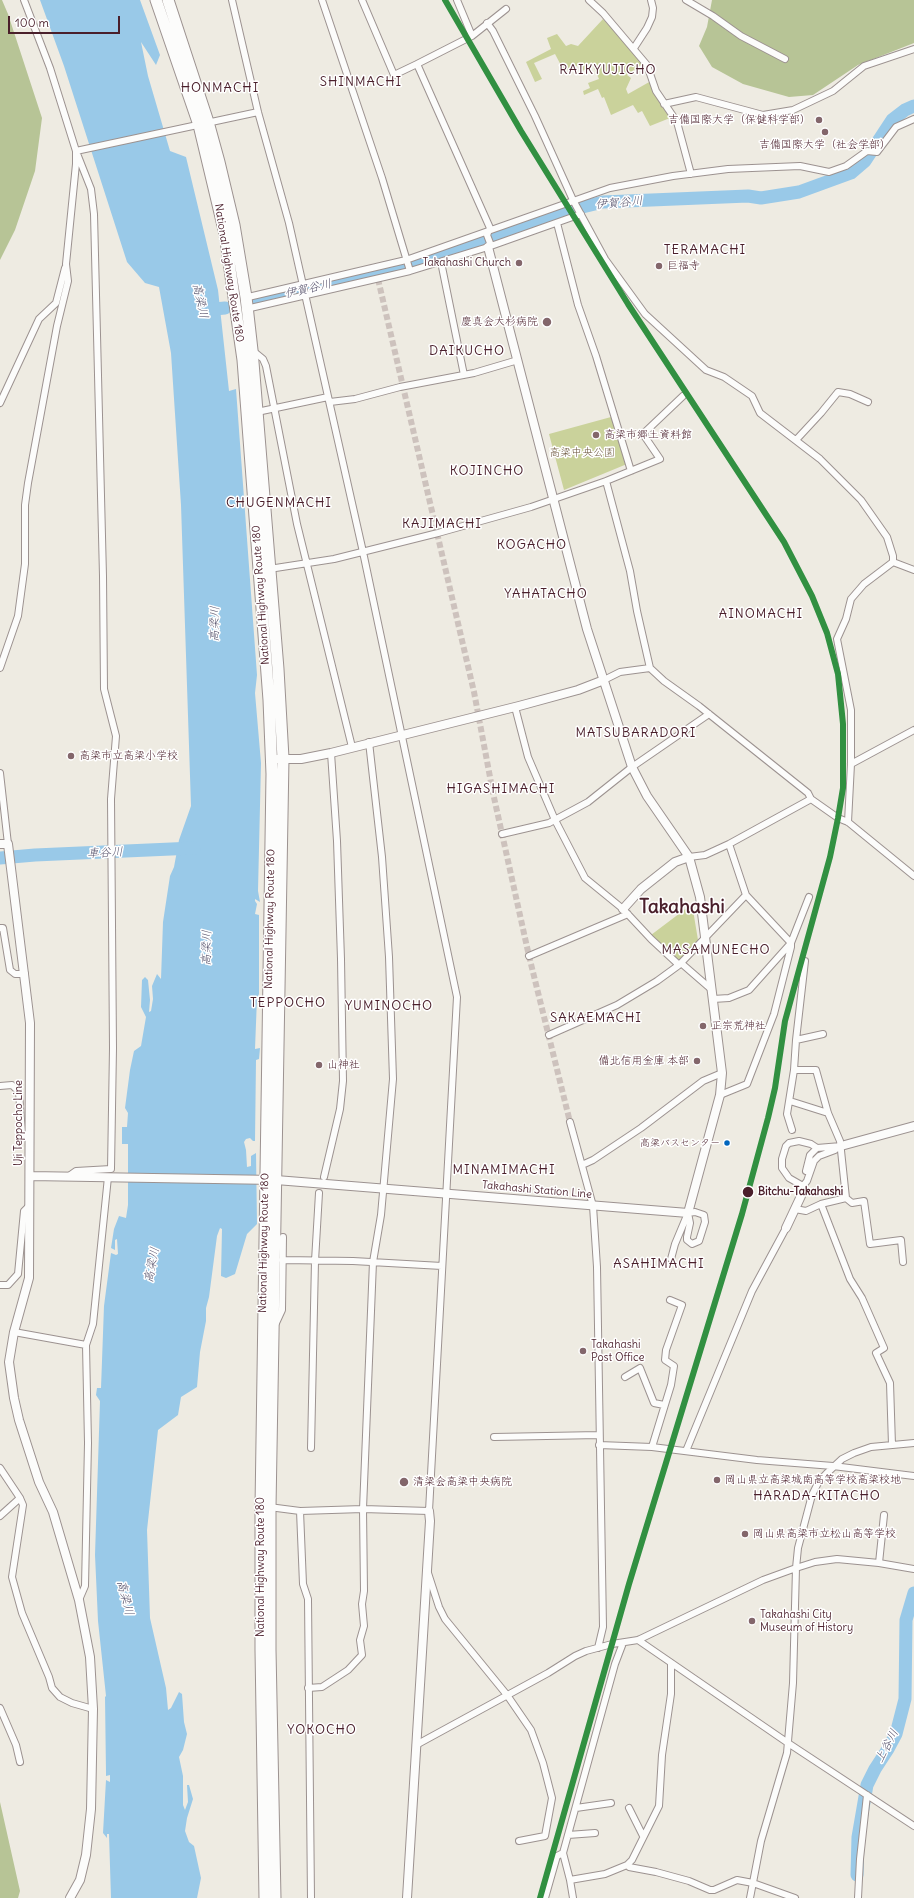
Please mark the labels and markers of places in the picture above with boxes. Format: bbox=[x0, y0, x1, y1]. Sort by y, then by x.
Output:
place label: 吉備国際大学（保健科学部） bbox=[668, 113, 811, 127]
marker: 吉備国際大学（保健科学部） bbox=[814, 115, 824, 125]
marker: 吉備国際大学（社会学部） bbox=[820, 127, 830, 137]
place label: 吉備国際大学（社会学部） bbox=[759, 138, 891, 152]
place label: Takahashi Church bbox=[423, 256, 511, 270]
marker: Takahashi Church bbox=[514, 258, 524, 268]
place label: 巨福寺 bbox=[667, 259, 700, 273]
marker: 巨福寺 bbox=[654, 261, 664, 271]
place label: 慶真会大杉病院 bbox=[461, 315, 538, 329]
marker: 慶真会大杉病院 bbox=[541, 316, 553, 328]
place label: 高梁市郷土資料館 bbox=[604, 428, 692, 442]
marker: 高梁市郷土資料館 bbox=[591, 430, 601, 440]
place label: 高梁市立高梁小学校 bbox=[79, 749, 178, 763]
marker: 高梁市立高梁小学校 bbox=[66, 751, 76, 761]
place label: 正宗荒神社 bbox=[711, 1019, 766, 1033]
marker: 正宗荒神社 bbox=[698, 1021, 708, 1031]
place label: 備北信用金庫 本部 bbox=[598, 1054, 689, 1068]
marker: 備北信用金庫 本部 bbox=[692, 1056, 702, 1066]
place label: 山神社 bbox=[327, 1058, 360, 1072]
marker: 山神社 bbox=[314, 1060, 324, 1070]
place label: 高梁バスセンター bbox=[640, 1137, 720, 1149]
marker: 高梁バスセンター bbox=[722, 1138, 732, 1148]
marker: Bitchu-Takahashi bbox=[741, 1185, 755, 1199]
place label: Bitchu-Takahashi bbox=[758, 1185, 843, 1199]
place label: Takahashi Post Office bbox=[591, 1338, 644, 1364]
marker: Takahashi Post Office bbox=[578, 1346, 588, 1356]
place label: 岡山県立高梁城南高等学校高梁校地 bbox=[725, 1473, 901, 1487]
place label: 清梁会高梁中央病院 bbox=[413, 1475, 512, 1489]
marker: 岡山県立高梁城南高等学校高梁校地 bbox=[712, 1475, 722, 1485]
marker: 清梁会高梁中央病院 bbox=[398, 1476, 410, 1488]
place label: 岡山県高梁市立松山高等学校 bbox=[753, 1527, 896, 1541]
marker: 岡山県高梁市立松山高等学校 bbox=[740, 1529, 750, 1539]
place label: Takahashi City Museum of History bbox=[760, 1608, 853, 1634]
marker: Takahashi City Museum of History bbox=[747, 1616, 757, 1626]

